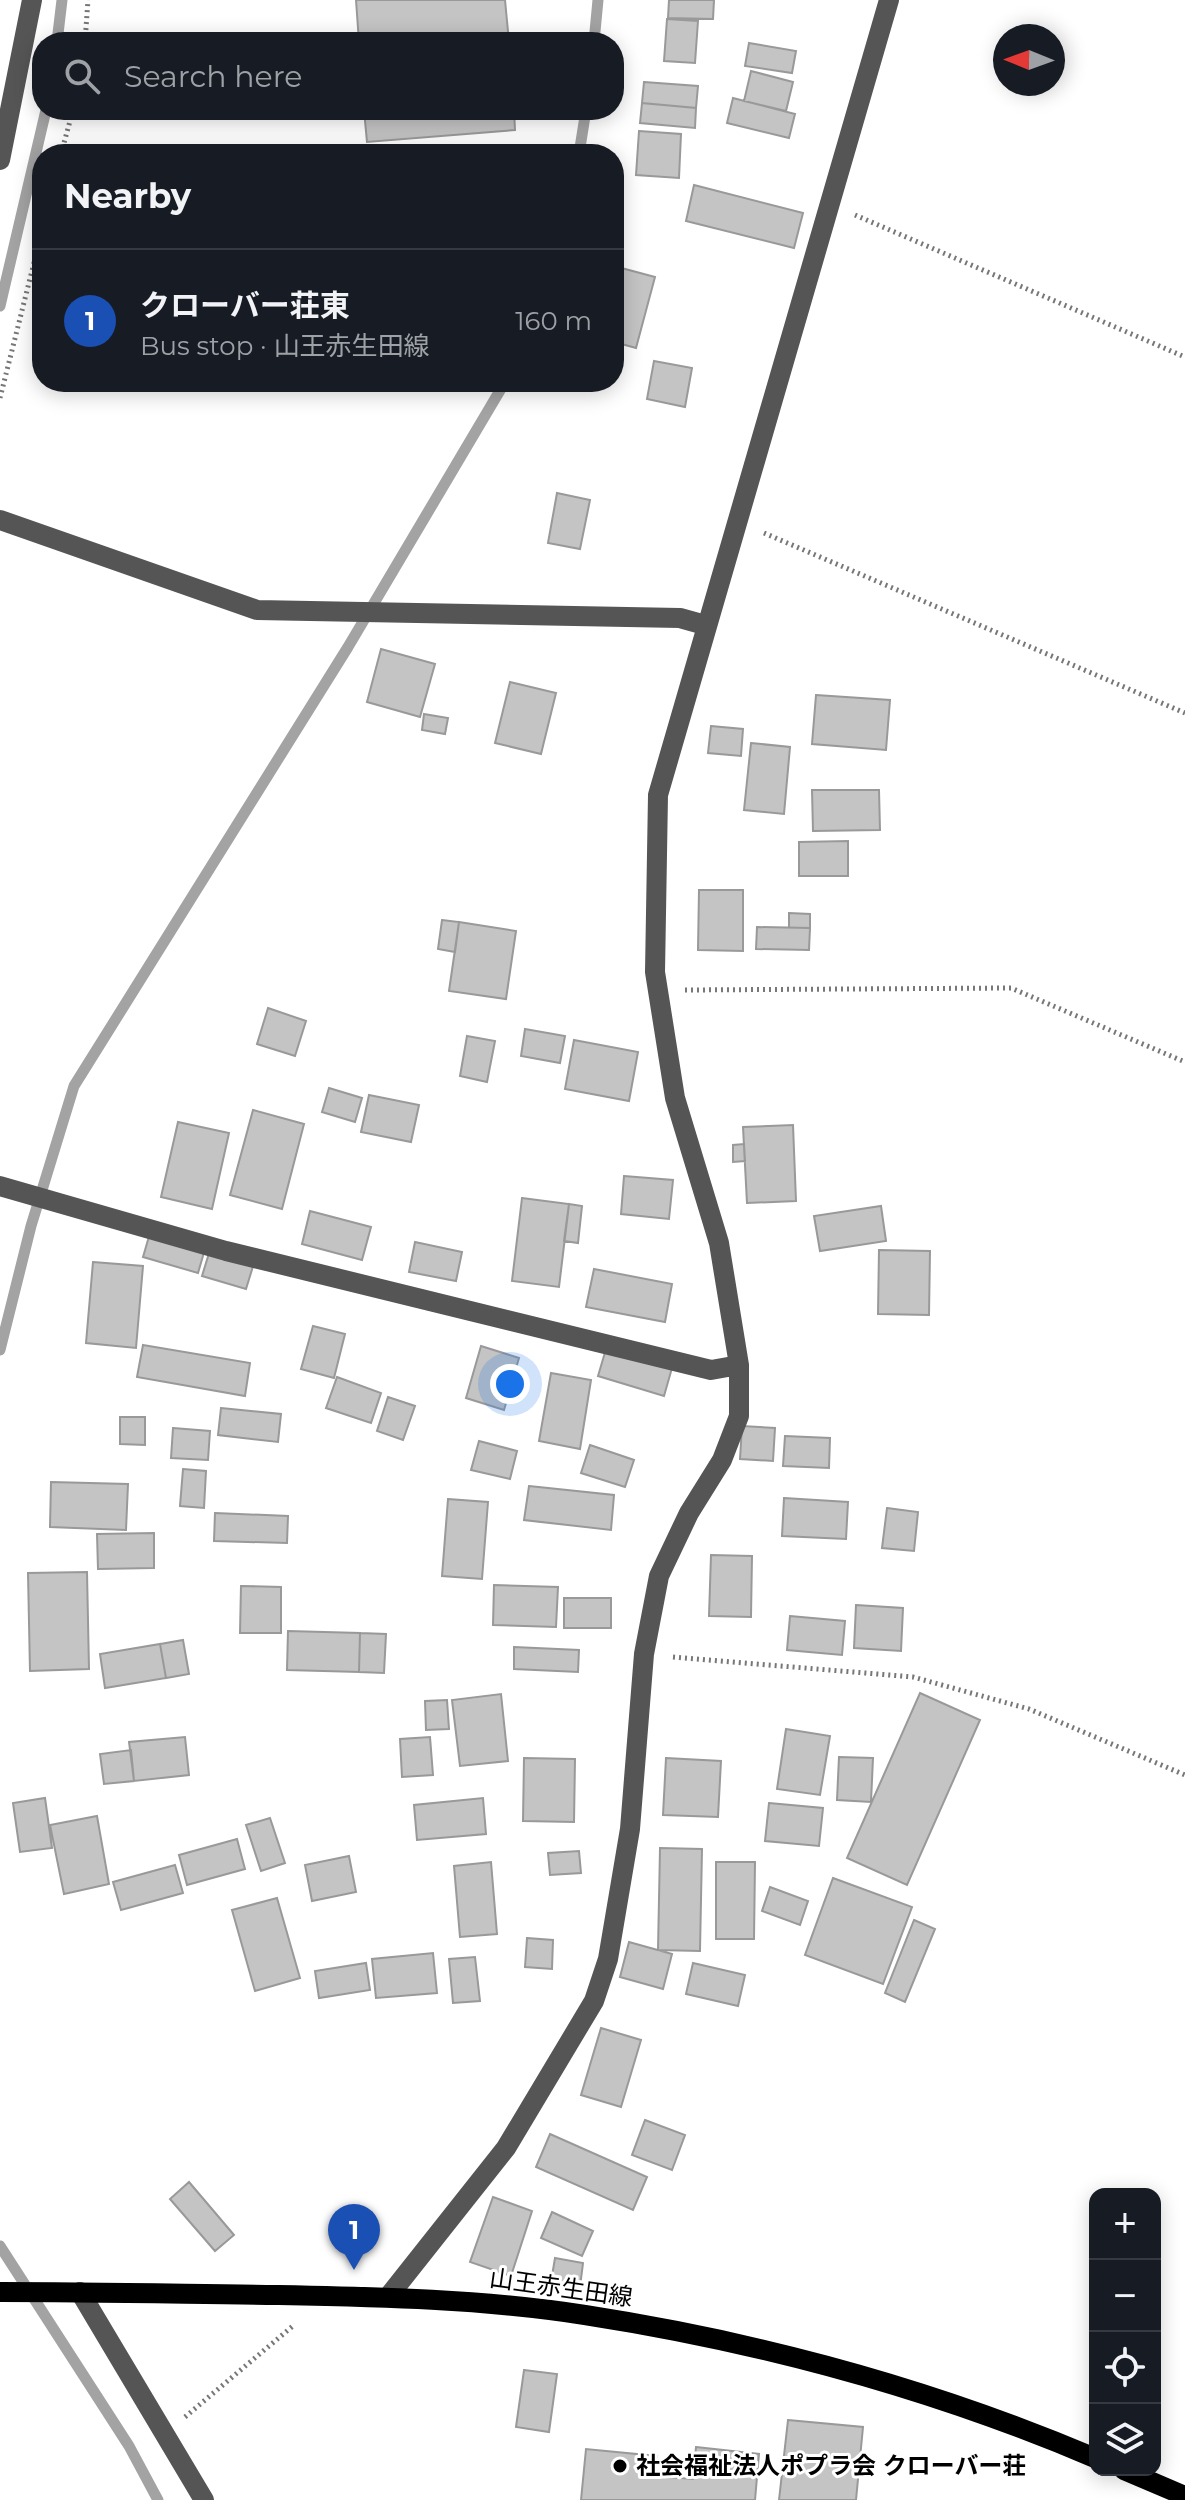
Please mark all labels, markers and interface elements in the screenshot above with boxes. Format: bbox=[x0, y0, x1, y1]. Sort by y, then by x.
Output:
north arrow bbox=[993, 24, 1065, 96]
search box bbox=[32, 32, 624, 120]
icon: search bbox=[60, 54, 104, 98]
text: Search here bbox=[124, 58, 302, 95]
text: Nearby bbox=[64, 175, 191, 217]
text: クローバー荘東 bbox=[140, 287, 350, 324]
text: 1 bbox=[85, 305, 95, 337]
text: 160 m bbox=[515, 305, 592, 337]
text: Bus stop · 山王赤生田線 bbox=[140, 330, 429, 362]
your location bbox=[490, 1364, 530, 1404]
map controls bbox=[1089, 2188, 1161, 2476]
button: + bbox=[1089, 2188, 1161, 2260]
pin: 1 bbox=[328, 2204, 380, 2270]
button: − bbox=[1089, 2260, 1161, 2332]
street label: 山王赤生田線 bbox=[488, 2263, 634, 2312]
button: locate bbox=[1089, 2332, 1161, 2404]
button: layers bbox=[1089, 2404, 1161, 2476]
place label: 社会福祉法人ポプラ会 クローバー荘 bbox=[636, 2451, 1027, 2480]
marker: 社会福祉法人ポプラ会 クローバー荘 bbox=[611, 2457, 629, 2475]

